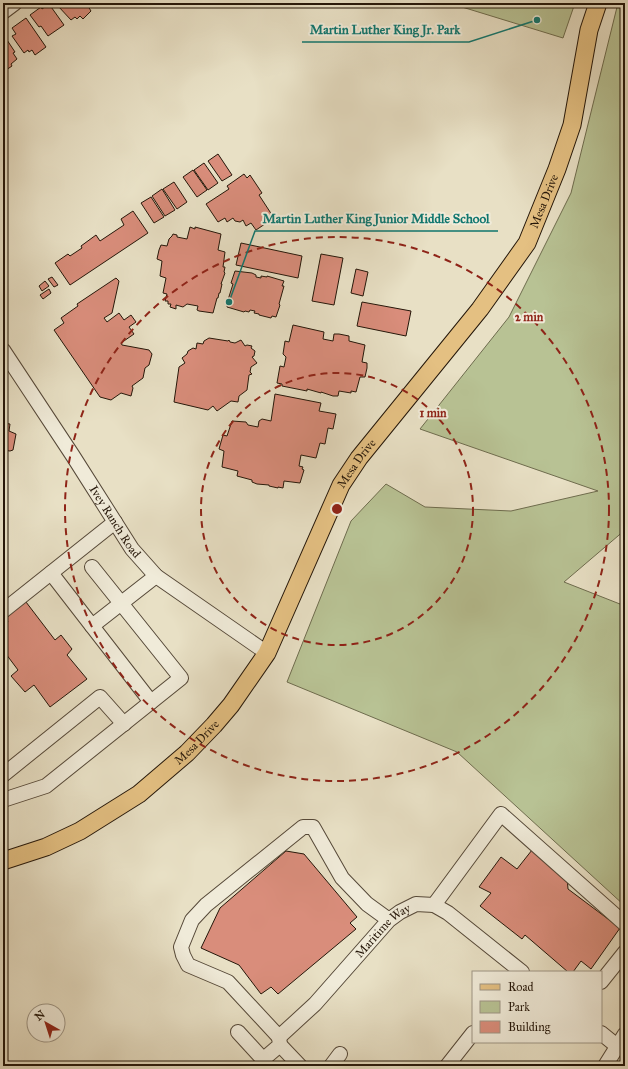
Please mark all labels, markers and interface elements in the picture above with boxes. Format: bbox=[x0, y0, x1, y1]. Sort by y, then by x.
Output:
callout: Martin Luther King Jr. Park bbox=[302, 17, 469, 42]
text: Martin Luther King Jr. Park bbox=[310, 22, 461, 38]
street label: Mesa Drive bbox=[527, 172, 561, 230]
callout: Martin Luther King Junior Middle School bbox=[255, 206, 498, 231]
text: Martin Luther King Junior Middle School bbox=[262, 211, 490, 227]
text: 2 min bbox=[515, 310, 544, 324]
text: 1 min bbox=[419, 406, 447, 420]
street label: Mesa Drive bbox=[334, 436, 379, 491]
street label: Ivey Ranch Road bbox=[86, 483, 144, 561]
centre of rings bbox=[330, 502, 344, 516]
street label: Mesa Drive bbox=[172, 717, 222, 767]
street label: Maritime Way bbox=[352, 901, 413, 960]
legend bbox=[472, 971, 602, 1043]
text: Road bbox=[508, 980, 534, 994]
text: Park bbox=[508, 1000, 530, 1014]
north arrow bbox=[26, 1003, 66, 1043]
text: N bbox=[32, 1007, 48, 1024]
text: Building bbox=[508, 1020, 551, 1035]

